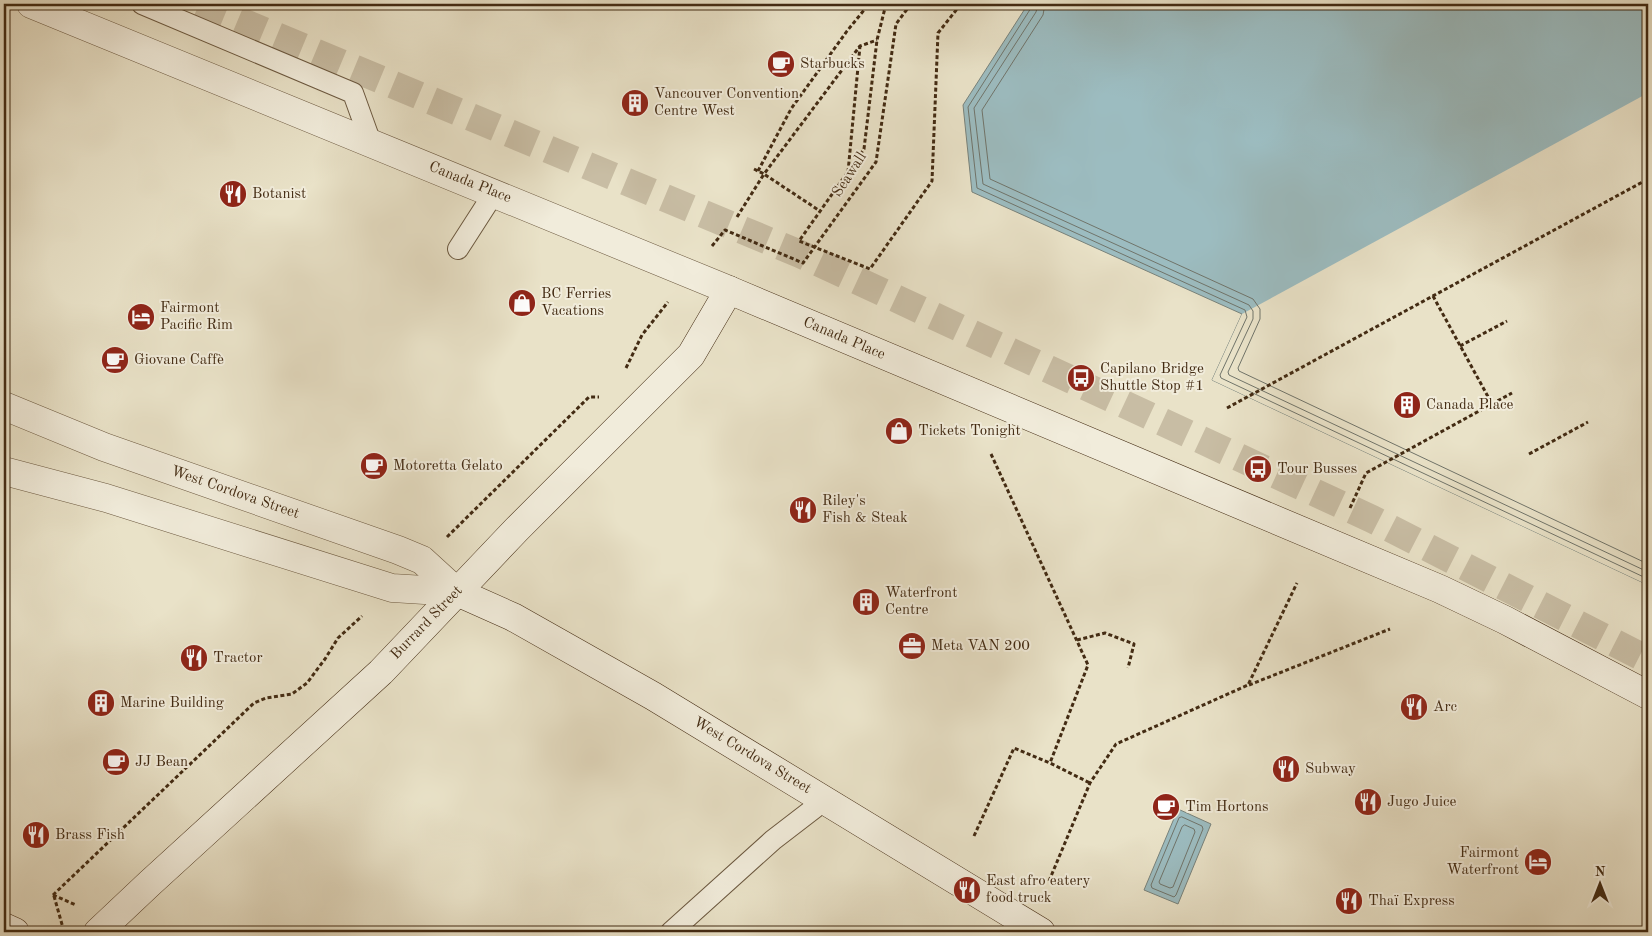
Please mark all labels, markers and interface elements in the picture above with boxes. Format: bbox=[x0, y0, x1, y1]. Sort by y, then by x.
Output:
cafe icon: Starbucks bbox=[766, 49, 796, 79]
place label: Starbucks bbox=[800, 57, 865, 72]
place label: Vancouver Convention Centre West bbox=[654, 87, 799, 119]
building icon: Vancouver Convention Centre West bbox=[620, 88, 650, 118]
street label: Seawall bbox=[830, 150, 870, 200]
street label: Canada Place bbox=[427, 160, 513, 206]
restaurant icon: Botanist bbox=[218, 179, 248, 209]
place label: Botanist bbox=[252, 187, 306, 202]
place label: BC Ferries Vacations bbox=[541, 287, 611, 319]
shop icon: BC Ferries Vacations bbox=[507, 288, 537, 318]
place label: Fairmont Pacific Rim bbox=[160, 301, 233, 333]
hotel icon: Fairmont Pacific Rim bbox=[126, 302, 156, 332]
street label: Canada Place bbox=[801, 315, 887, 363]
cafe icon: Giovane Caffè bbox=[100, 345, 130, 375]
place label: Giovane Caffè bbox=[134, 353, 224, 368]
place label: Capilano Bridge Shuttle Stop #1 bbox=[1100, 362, 1204, 394]
bus stop icon: Capilano Bridge Shuttle Stop #1 bbox=[1066, 363, 1096, 393]
building icon: Canada Place bbox=[1392, 390, 1422, 420]
place label: Canada Place bbox=[1426, 398, 1514, 413]
shop icon: Tickets Tonight bbox=[884, 416, 914, 446]
place label: Tickets Tonight bbox=[918, 424, 1021, 439]
cafe icon: Motoretta Gelato bbox=[359, 451, 389, 481]
bus stop icon: Tour Busses bbox=[1243, 454, 1273, 484]
place label: Motoretta Gelato bbox=[393, 459, 503, 474]
place label: Tour Busses bbox=[1277, 462, 1357, 477]
street label: West Cordova Street bbox=[169, 464, 301, 522]
place label: Riley's Fish & Steak bbox=[822, 494, 908, 526]
restaurant icon: Riley's Fish & Steak bbox=[788, 495, 818, 525]
street label: Burrard Street bbox=[388, 583, 466, 663]
place label: Waterfront Centre bbox=[885, 586, 957, 618]
building icon: Waterfront Centre bbox=[851, 587, 881, 617]
office icon: Meta VAN 200 bbox=[897, 631, 927, 661]
place label: Meta VAN 200 bbox=[931, 639, 1030, 654]
restaurant icon: Tractor bbox=[179, 643, 209, 673]
place label: Tractor bbox=[213, 651, 263, 666]
building icon: Marine Building bbox=[86, 688, 116, 718]
restaurant icon: Arc bbox=[1399, 692, 1429, 722]
place label: Marine Building bbox=[120, 696, 224, 711]
place label: Arc bbox=[1433, 700, 1458, 715]
street label: West Cordova Street bbox=[690, 715, 814, 797]
cafe icon: JJ Bean bbox=[101, 747, 131, 777]
restaurant icon: Subway bbox=[1271, 754, 1301, 784]
place label: JJ Bean bbox=[135, 755, 188, 770]
place label: Subway bbox=[1305, 762, 1356, 777]
restaurant icon: Jugo Juice bbox=[1353, 787, 1383, 817]
cafe icon: Tim Hortons bbox=[1151, 792, 1181, 822]
place label: Jugo Juice bbox=[1387, 795, 1457, 810]
place label: Tim Hortons bbox=[1185, 800, 1269, 815]
restaurant icon: Brass Fish bbox=[21, 820, 51, 850]
place label: Brass Fish bbox=[55, 828, 125, 843]
place label: Fairmont Waterfront bbox=[1447, 846, 1519, 878]
hotel icon: Fairmont Waterfront bbox=[1523, 847, 1553, 877]
north arrow bbox=[1574, 858, 1624, 908]
text: N bbox=[1595, 865, 1606, 879]
place label: East afro eatery food truck bbox=[986, 874, 1090, 906]
restaurant icon: East afro eatery food truck bbox=[952, 875, 982, 905]
restaurant icon: Thaï Express bbox=[1334, 886, 1364, 916]
place label: Thaï Express bbox=[1368, 894, 1455, 909]

